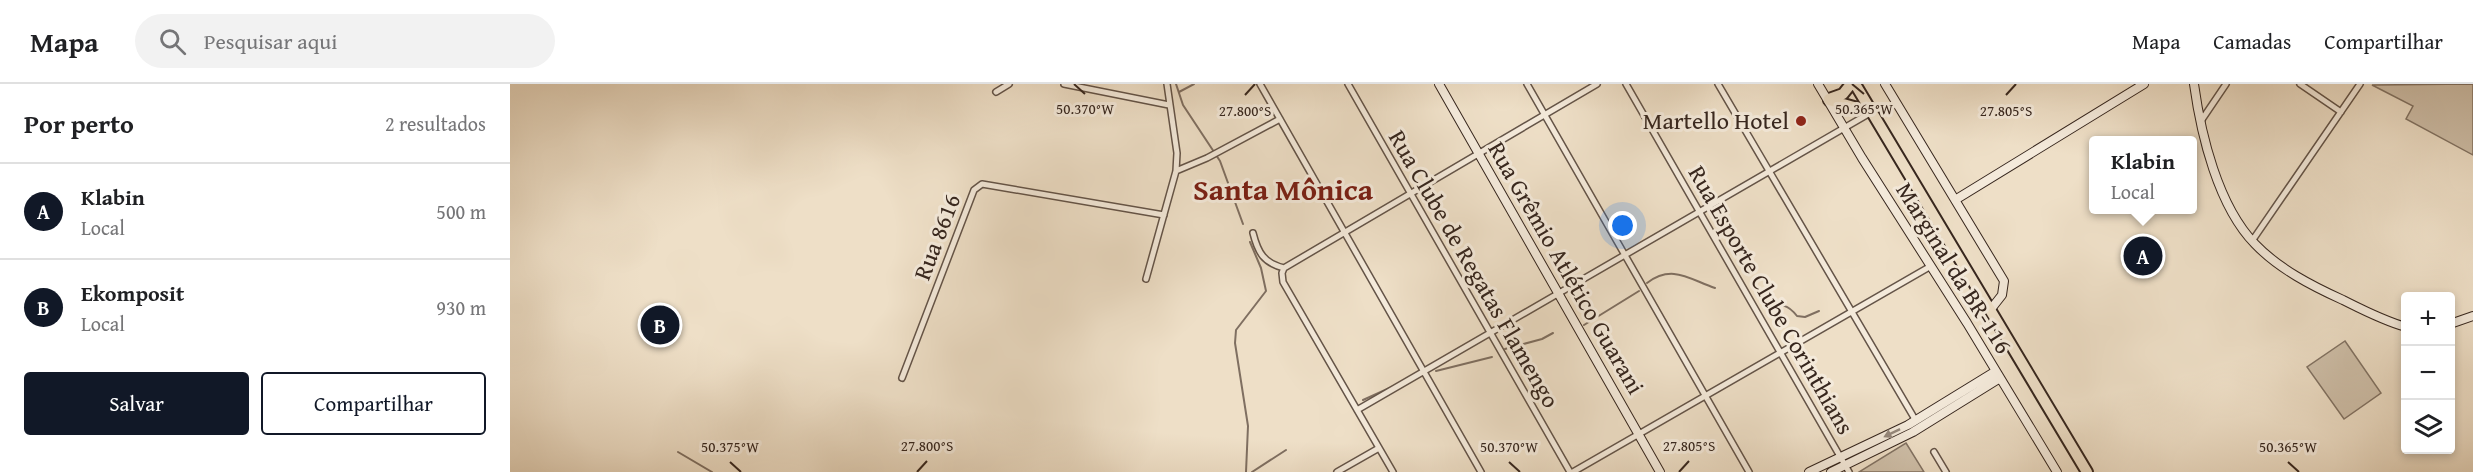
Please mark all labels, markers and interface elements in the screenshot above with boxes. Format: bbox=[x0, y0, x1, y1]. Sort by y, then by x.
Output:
search box bbox=[135, 14, 555, 68]
text: Mapa bbox=[30, 21, 99, 62]
icon: search bbox=[156, 25, 189, 58]
text: Pesquisar aqui bbox=[204, 25, 337, 57]
text: Mapa bbox=[2132, 26, 2180, 57]
text: Camadas bbox=[2213, 26, 2291, 57]
text: Compartilhar bbox=[2324, 26, 2443, 57]
text: 50.370°W bbox=[1056, 98, 1114, 119]
text: 50.365°W bbox=[1835, 98, 1893, 119]
text: 27.800°S bbox=[1219, 100, 1271, 121]
text: 27.805°S bbox=[1980, 100, 2032, 121]
place label: Martello Hotel bbox=[1643, 103, 1789, 138]
text: Por perto bbox=[24, 104, 134, 143]
text: 2 resultados bbox=[385, 109, 486, 138]
marker: Martello Hotel bbox=[1794, 114, 1808, 128]
street label: Rua Clube de Regatas Flamengo bbox=[1380, 123, 1569, 414]
street label: Rua Grêmio Atlético Guarani bbox=[1480, 135, 1653, 401]
popup bbox=[2089, 136, 2197, 214]
text: Klabin bbox=[2111, 145, 2175, 177]
street label: Rua Esporte Clube Corinthians bbox=[1680, 159, 1863, 441]
district label: Santa Mônica bbox=[1193, 167, 1374, 211]
street label: Marginal da BR-116 bbox=[1888, 175, 2021, 360]
text: Local bbox=[2111, 177, 2155, 206]
text: Klabin bbox=[81, 181, 145, 213]
street label: Rua 8616 bbox=[904, 189, 969, 285]
text: A bbox=[37, 197, 50, 226]
text: 500 m bbox=[436, 197, 486, 226]
your location bbox=[1608, 211, 1637, 240]
text: Local bbox=[81, 213, 125, 242]
pin: A bbox=[2124, 234, 2162, 279]
text: Ekomposit bbox=[81, 277, 184, 309]
map controls bbox=[2401, 292, 2455, 454]
button: + bbox=[2401, 292, 2455, 346]
text: B bbox=[37, 293, 50, 322]
text: 930 m bbox=[436, 293, 486, 322]
pin: B bbox=[640, 302, 680, 348]
text: Local bbox=[81, 309, 125, 338]
button: − bbox=[2401, 346, 2455, 400]
button: Salvar bbox=[24, 372, 249, 435]
button: Compartilhar bbox=[261, 372, 486, 435]
button: layers bbox=[2401, 400, 2455, 454]
one-way arrow bbox=[1883, 429, 1900, 438]
text: 27.800°S bbox=[901, 435, 953, 456]
text: 27.805°S bbox=[1663, 435, 1715, 456]
text: 50.375°W bbox=[701, 436, 759, 457]
text: 50.370°W bbox=[1480, 436, 1538, 457]
text: 50.365°W bbox=[2259, 436, 2317, 457]

